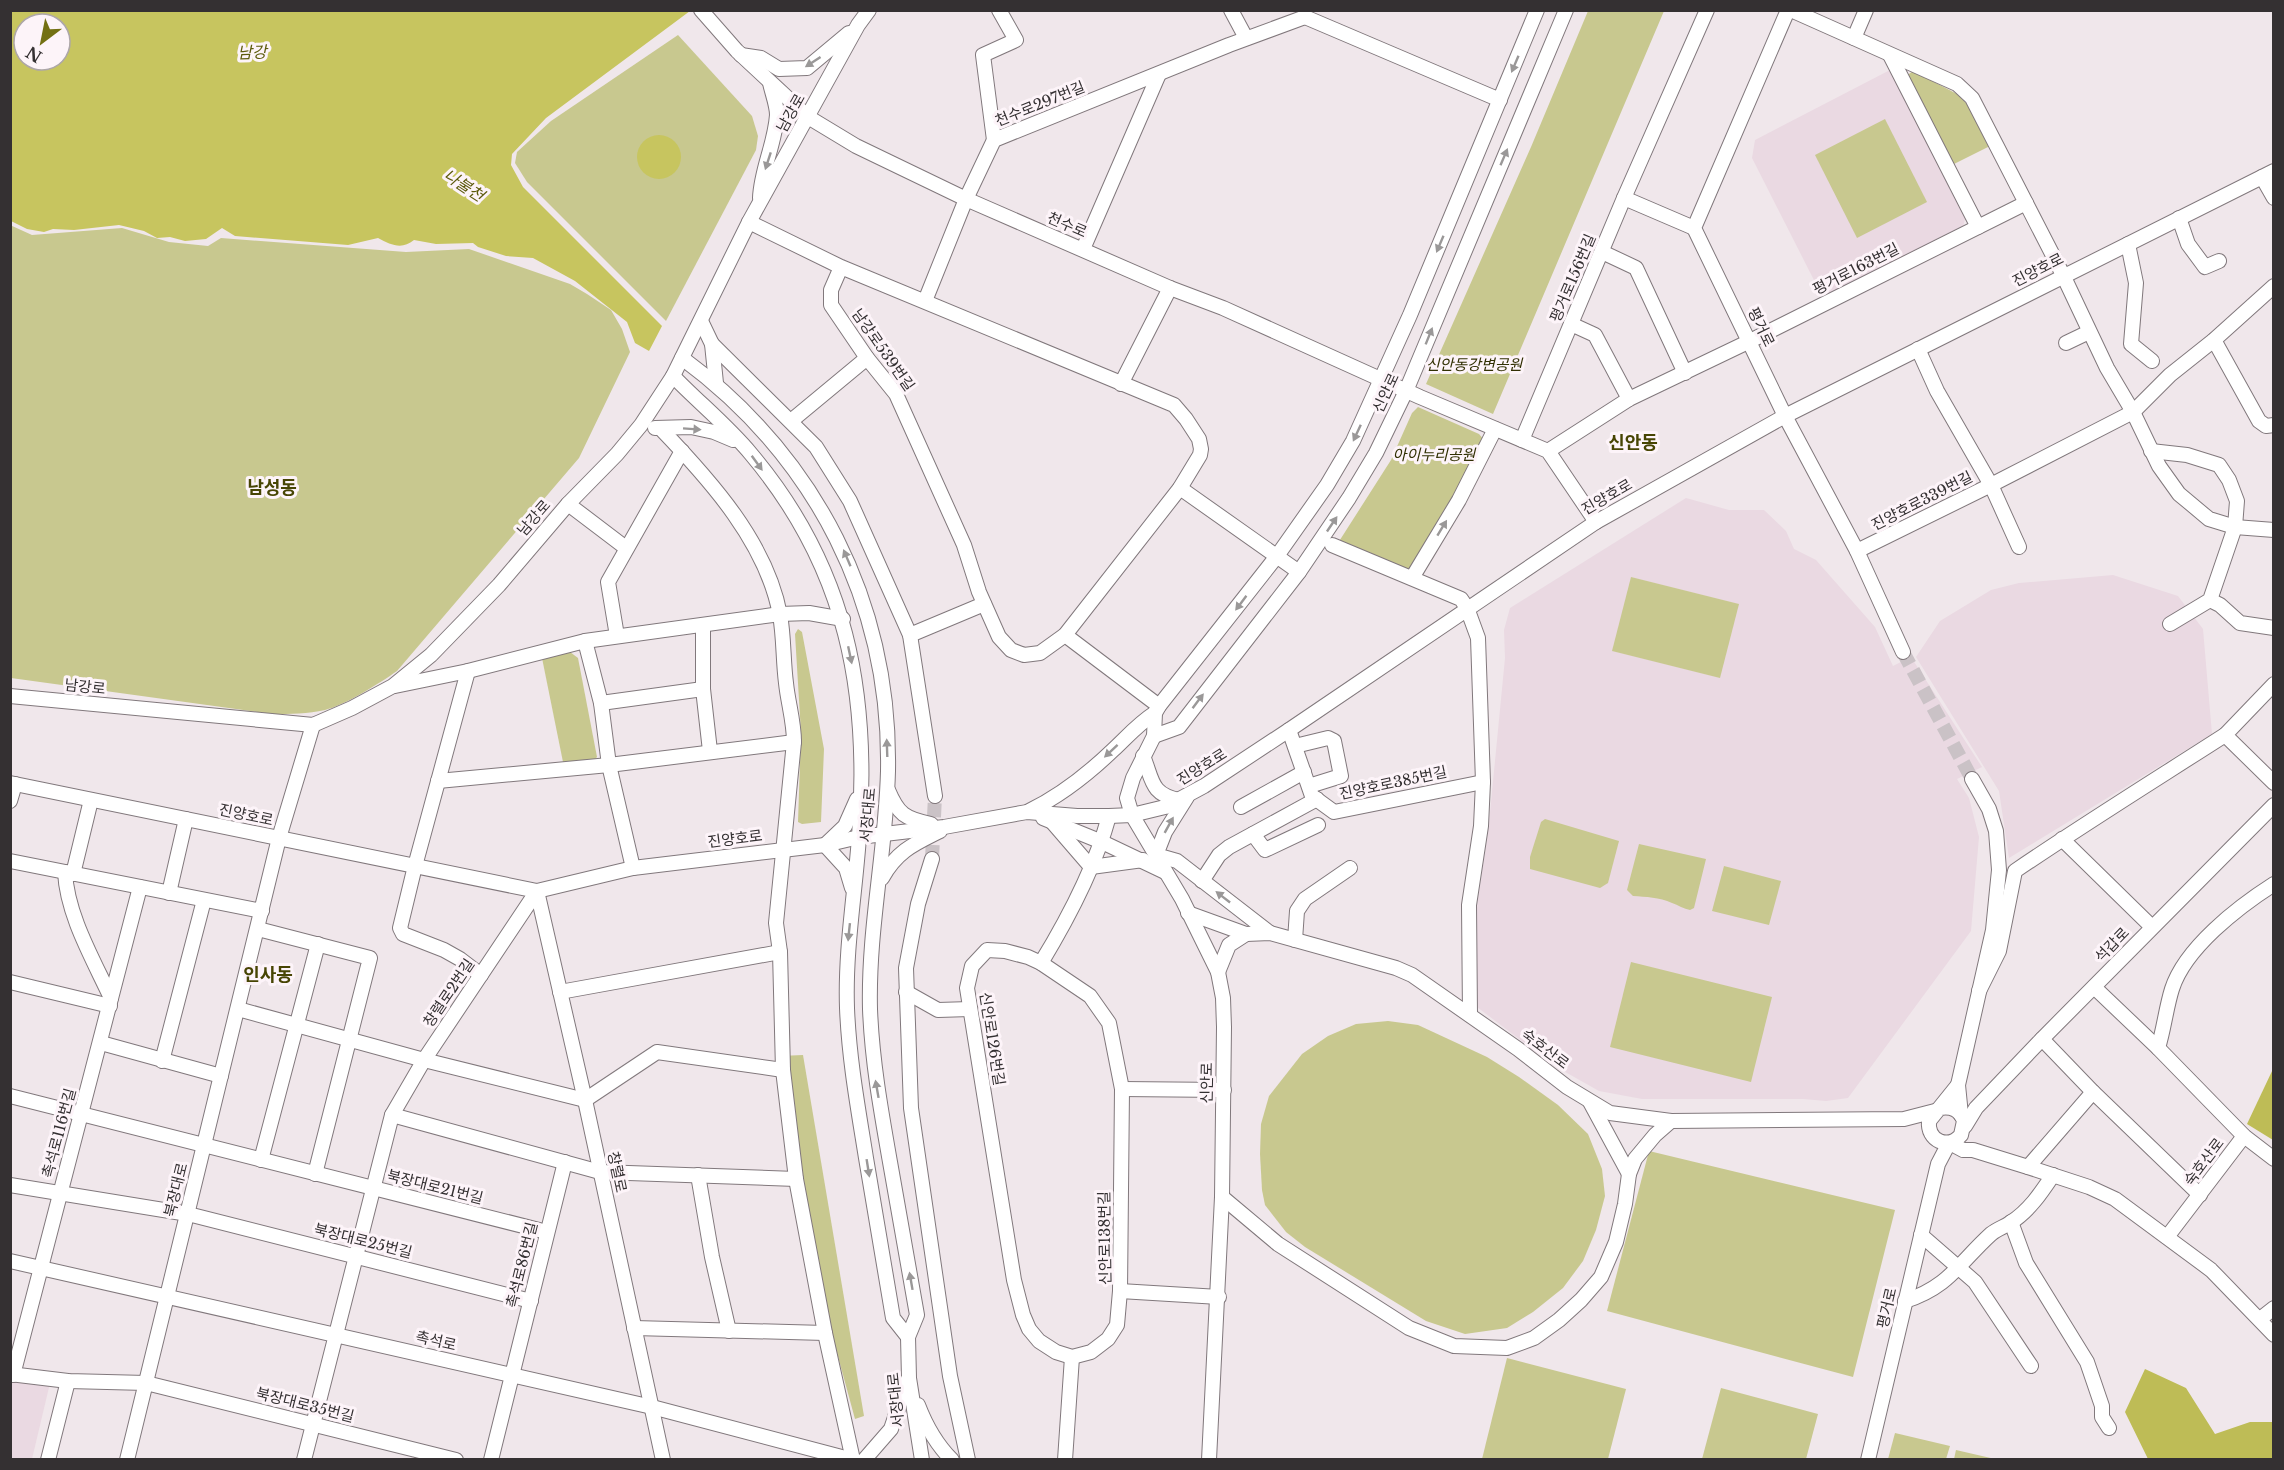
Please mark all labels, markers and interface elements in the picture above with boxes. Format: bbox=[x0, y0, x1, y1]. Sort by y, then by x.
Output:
north arrow bbox=[12, 12, 72, 72]
water label: 남강 bbox=[237, 41, 269, 63]
text: N bbox=[22, 42, 46, 67]
one-way arrow bbox=[1510, 56, 1520, 74]
one-way arrow bbox=[804, 57, 821, 68]
street label: 천수로297번길 bbox=[992, 77, 1088, 130]
street label: 남강로 bbox=[772, 90, 809, 135]
one-way arrow bbox=[1499, 147, 1509, 165]
one-way arrow bbox=[762, 152, 772, 170]
water label: 나불천 bbox=[440, 165, 490, 207]
street label: 천수로 bbox=[1044, 208, 1090, 241]
street label: 평거로156번길 bbox=[1545, 231, 1600, 325]
one-way arrow bbox=[1435, 236, 1445, 254]
street label: 평거로163번길 bbox=[1809, 239, 1902, 298]
street label: 진양호로 bbox=[2009, 249, 2067, 291]
street label: 평거로 bbox=[1744, 304, 1779, 350]
street label: 남강로539번길 bbox=[848, 305, 919, 395]
one-way arrow bbox=[1424, 327, 1434, 345]
park label: 신안동강변공원 bbox=[1426, 355, 1523, 374]
street label: 신안로 bbox=[1368, 370, 1403, 416]
one-way arrow bbox=[682, 424, 701, 434]
one-way arrow bbox=[1353, 424, 1362, 441]
district label: 신안동 bbox=[1608, 432, 1658, 454]
park label: 아이누리공원 bbox=[1393, 445, 1477, 464]
one-way arrow bbox=[751, 454, 763, 470]
street label: 진양호로339번길 bbox=[1868, 467, 1976, 534]
street label: 진양호로 bbox=[1578, 475, 1635, 519]
district label: 남성동 bbox=[247, 477, 297, 499]
street label: 남강로 bbox=[513, 496, 554, 540]
one-way arrow bbox=[1326, 516, 1337, 532]
one-way arrow bbox=[1437, 520, 1448, 536]
one-way arrow bbox=[842, 549, 852, 567]
one-way arrow bbox=[1235, 595, 1248, 611]
one-way arrow bbox=[846, 646, 856, 664]
street label: 남강로 bbox=[63, 675, 107, 698]
one-way arrow bbox=[1192, 693, 1204, 708]
one-way arrow bbox=[883, 738, 892, 757]
one-way arrow bbox=[1104, 744, 1119, 757]
street label: 진양호로 bbox=[1173, 744, 1230, 789]
street label: 진양호로385번길 bbox=[1337, 762, 1449, 803]
street label: 서장대로 bbox=[856, 787, 879, 843]
street label: 진양호로 bbox=[217, 799, 275, 830]
one-way arrow bbox=[1164, 816, 1174, 833]
street label: 진양호로 bbox=[706, 826, 763, 851]
one-way arrow bbox=[1216, 892, 1231, 904]
one-way arrow bbox=[844, 923, 854, 942]
street label: 석갑로 bbox=[2090, 923, 2133, 966]
street label: 창렬로2번길 bbox=[419, 955, 478, 1030]
district label: 인사동 bbox=[243, 964, 293, 986]
street label: 신안로126번길 bbox=[976, 991, 1009, 1087]
street label: 숙호산로 bbox=[1518, 1024, 1573, 1073]
street label: 신안로 bbox=[1197, 1062, 1216, 1104]
one-way arrow bbox=[872, 1079, 881, 1098]
street label: 촉석로116번길 bbox=[37, 1086, 80, 1180]
street label: 숙호산로 bbox=[2179, 1134, 2228, 1189]
street label: 창렬로 bbox=[604, 1150, 631, 1194]
one-way arrow bbox=[863, 1158, 872, 1177]
street label: 북장대로 bbox=[160, 1161, 191, 1219]
street label: 북장대로21번길 bbox=[385, 1165, 485, 1208]
street label: 신안로138번길 bbox=[1094, 1191, 1115, 1285]
street label: 북장대로25번길 bbox=[312, 1219, 414, 1262]
street label: 촉석로86번길 bbox=[502, 1220, 541, 1310]
one-way arrow bbox=[907, 1271, 916, 1290]
street label: 평거로 bbox=[1873, 1286, 1900, 1330]
street label: 촉석로 bbox=[414, 1327, 458, 1354]
street label: 서장대로 bbox=[883, 1372, 908, 1428]
street label: 북장대로35번길 bbox=[254, 1383, 356, 1426]

